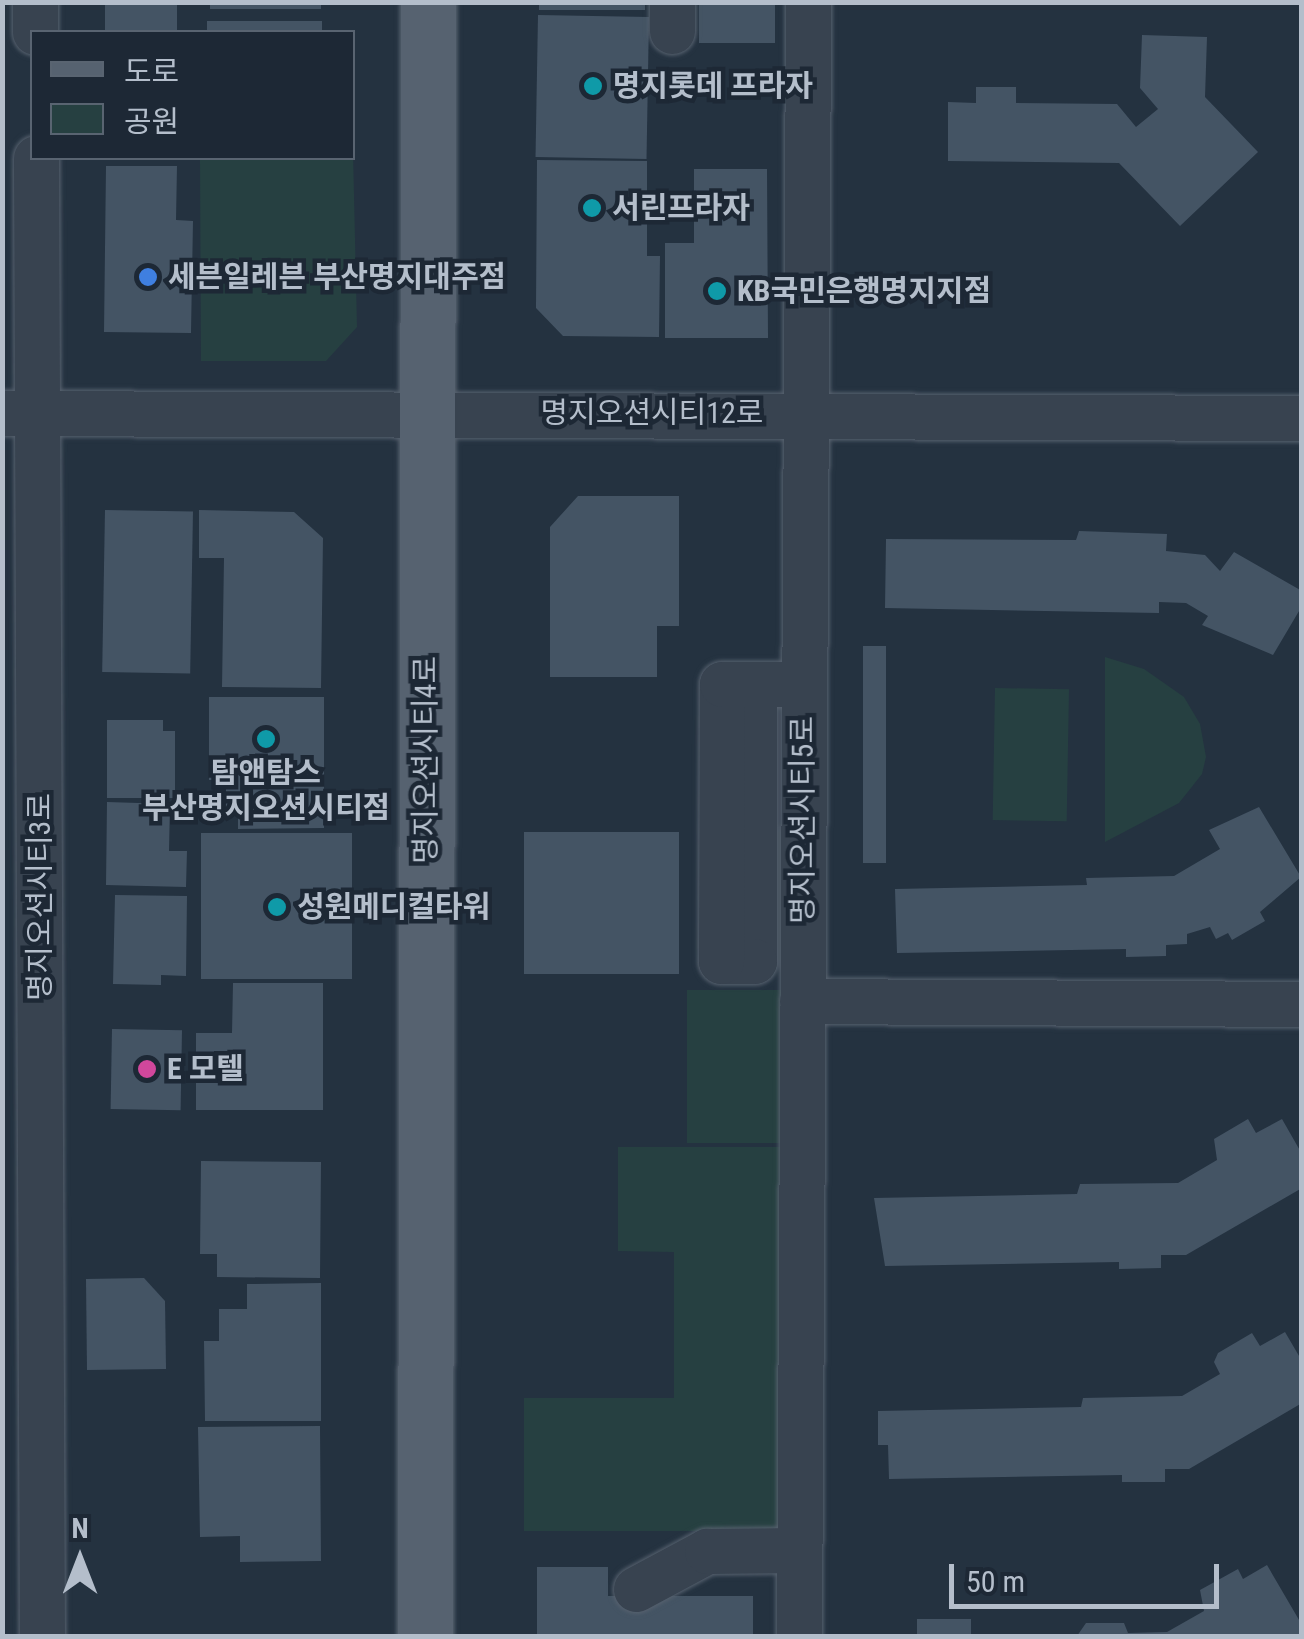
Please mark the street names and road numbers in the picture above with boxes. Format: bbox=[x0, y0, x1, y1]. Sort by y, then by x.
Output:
street label: 명지오션시티12로 bbox=[541, 395, 763, 431]
street label: 명지오션시티4로 bbox=[408, 656, 444, 864]
street label: 명지오션시티5로 bbox=[785, 716, 821, 924]
street label: 명지오션시티3로 bbox=[22, 793, 58, 1001]

